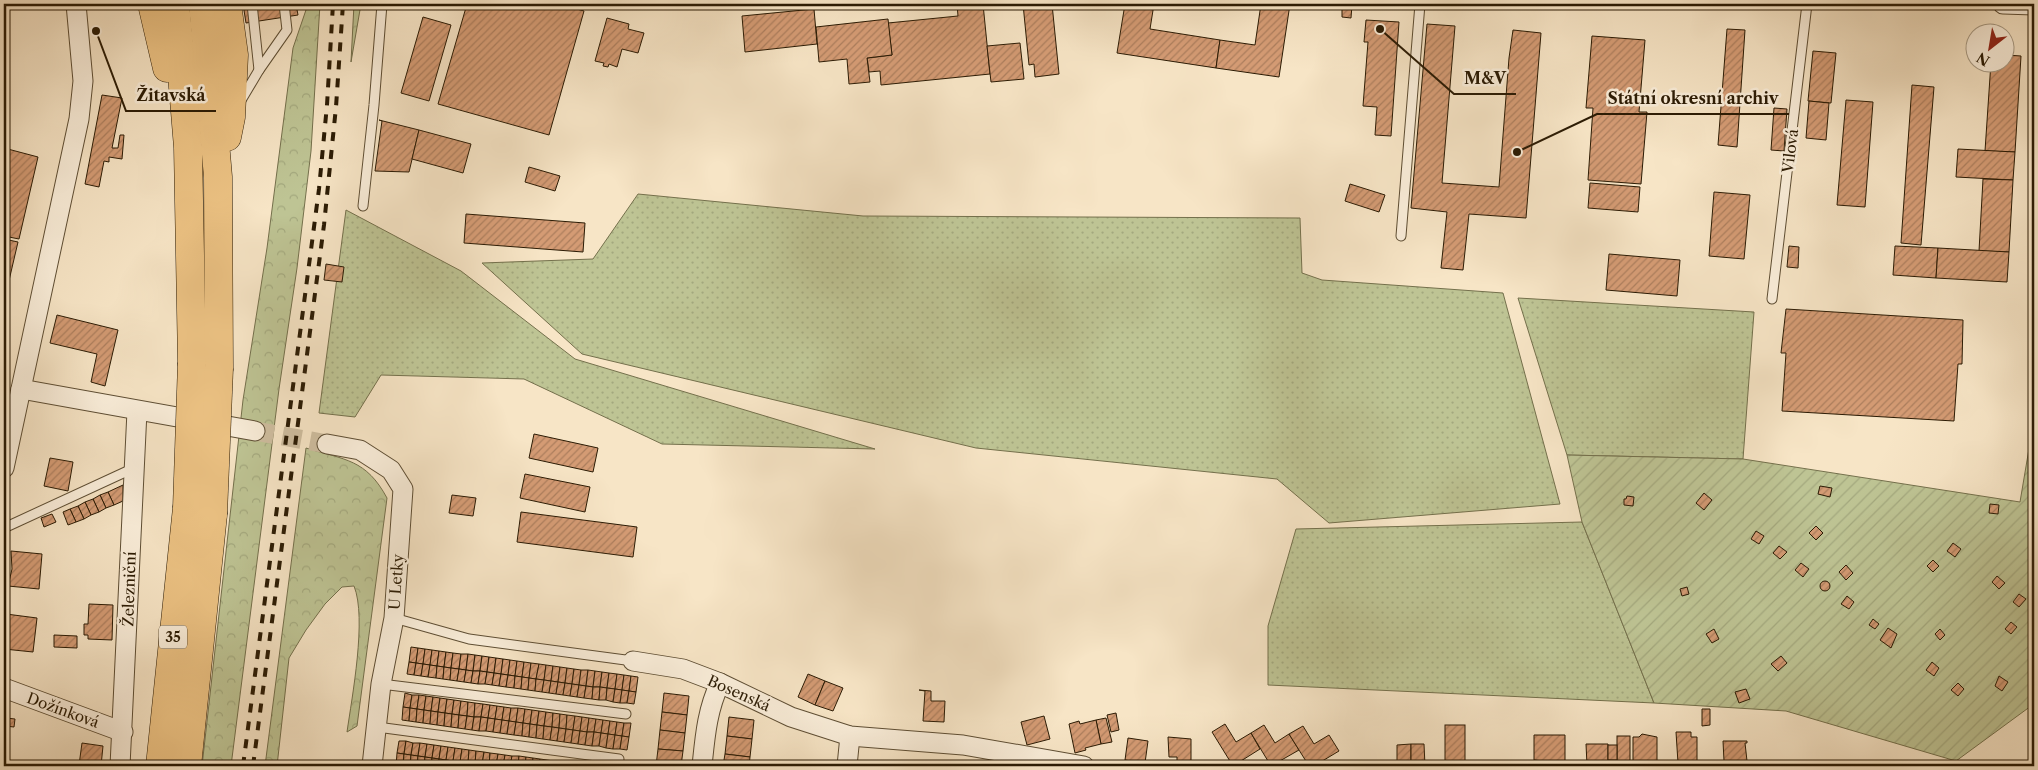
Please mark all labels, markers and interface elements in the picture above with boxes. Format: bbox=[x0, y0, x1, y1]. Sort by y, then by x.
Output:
north arrow bbox=[1966, 22, 2016, 72]
text: N bbox=[1973, 48, 1993, 70]
callout: M&V bbox=[1454, 63, 1516, 94]
text: M&V bbox=[1464, 68, 1507, 88]
callout: Žitavská bbox=[126, 80, 216, 111]
callout: Státní okresní archiv bbox=[1597, 83, 1789, 114]
text: Žitavská bbox=[136, 84, 206, 105]
text: Státní okresní archiv bbox=[1607, 88, 1780, 108]
street label: Vilová bbox=[1778, 128, 1802, 175]
street label: Železniční bbox=[118, 551, 140, 627]
street label: U Letky bbox=[385, 553, 407, 611]
road number: 35 bbox=[159, 626, 187, 649]
street label: Bosenská bbox=[705, 671, 773, 715]
street label: Dožínková bbox=[24, 688, 102, 732]

